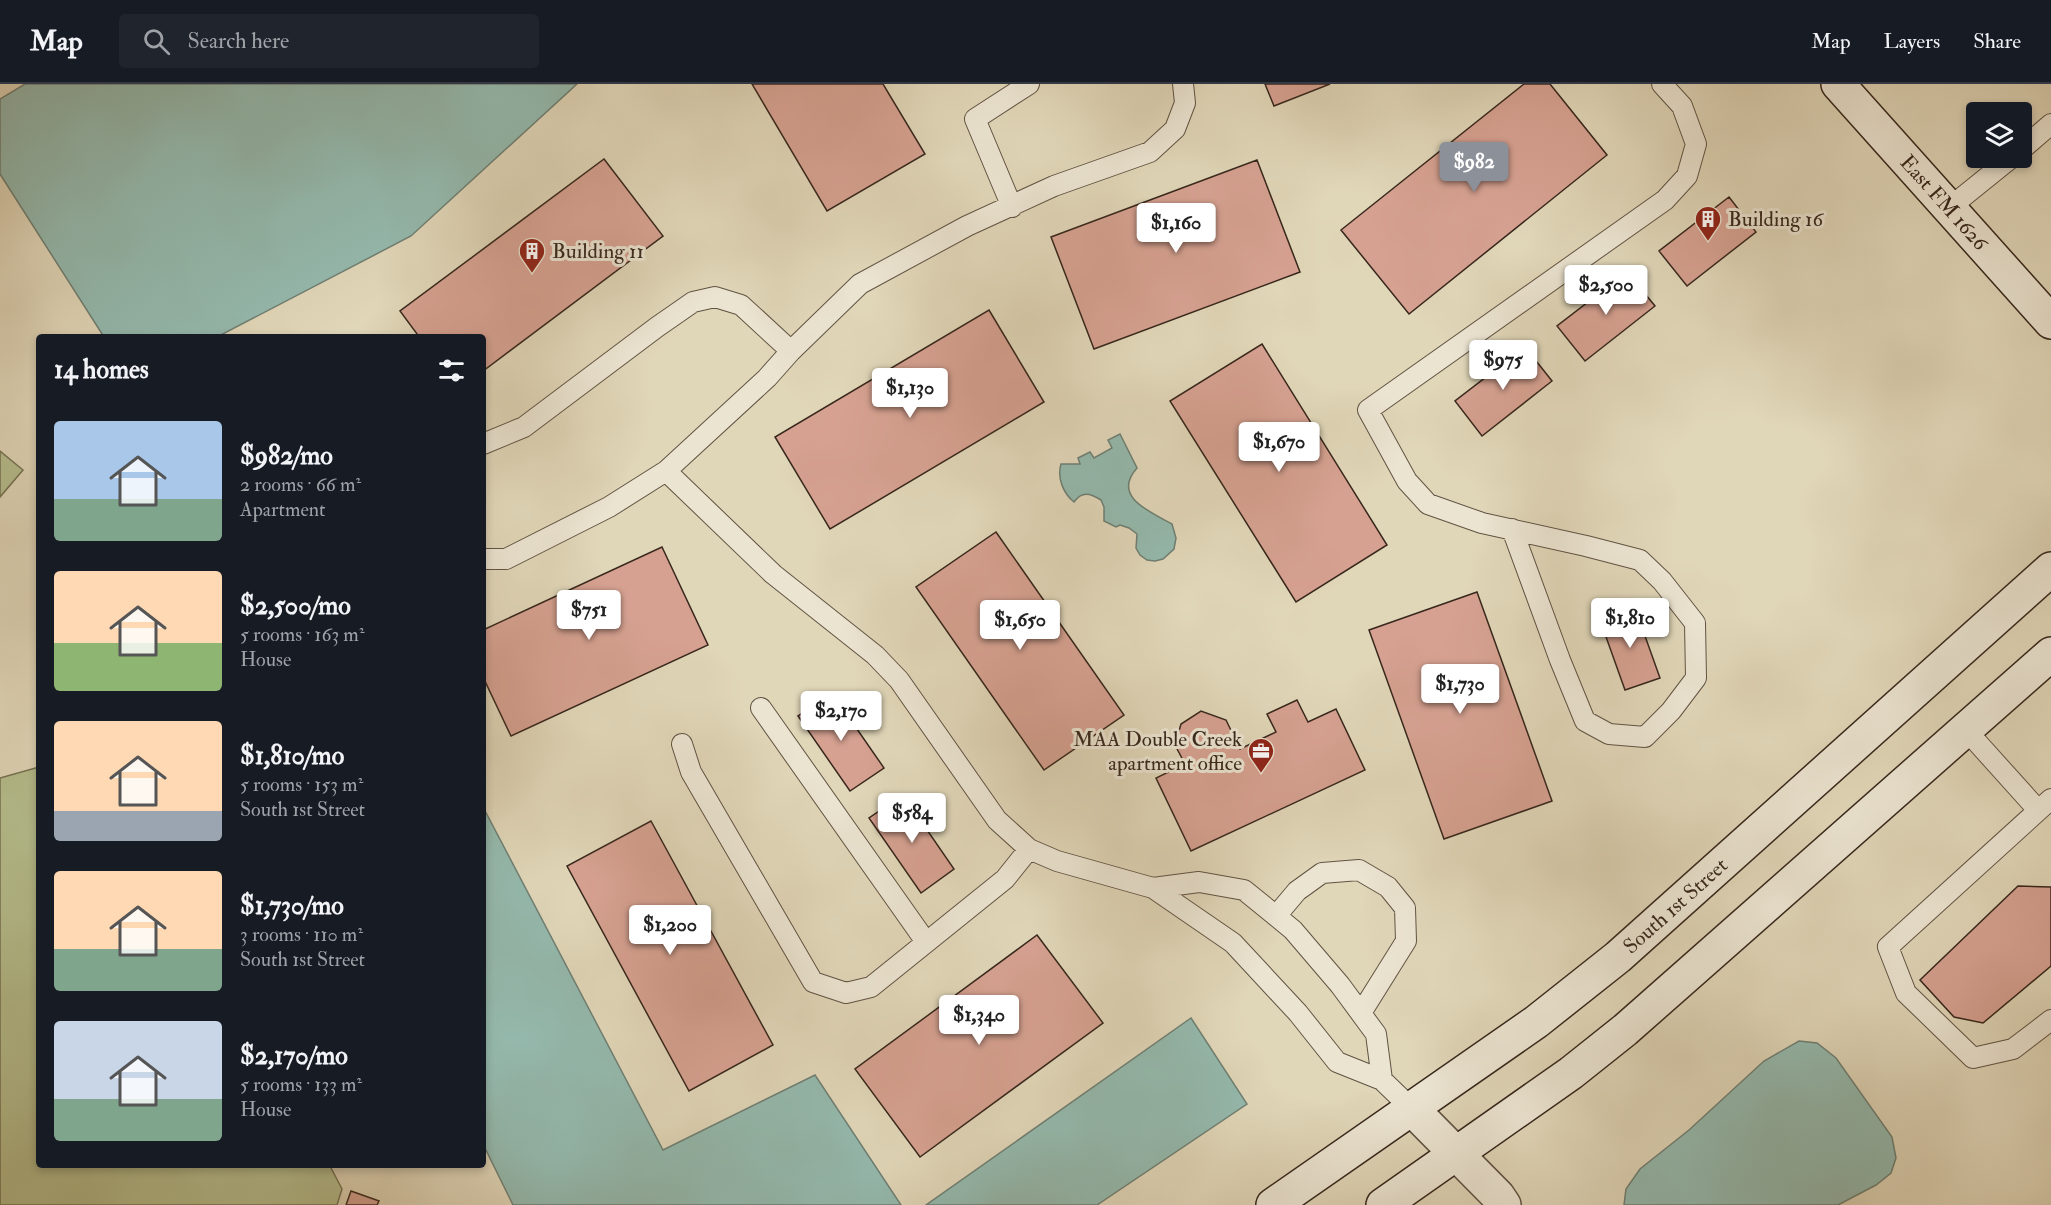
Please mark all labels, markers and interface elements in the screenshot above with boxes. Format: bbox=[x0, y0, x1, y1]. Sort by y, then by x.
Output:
search box bbox=[119, 14, 539, 68]
text: Map bbox=[30, 24, 83, 59]
icon: search bbox=[140, 25, 173, 58]
text: Search here bbox=[188, 27, 289, 55]
text: Map bbox=[1811, 28, 1851, 55]
text: Layers bbox=[1884, 28, 1940, 55]
text: Share bbox=[1973, 28, 2021, 55]
map controls bbox=[1966, 102, 2032, 168]
button: layers bbox=[1966, 102, 2032, 168]
pin: $982 bbox=[1438, 142, 1510, 193]
text: $982 bbox=[1453, 149, 1495, 174]
street label: East FM 1626 bbox=[1894, 149, 1995, 257]
pin: $1,160 bbox=[1127, 203, 1225, 254]
building icon: Building 16 bbox=[1693, 204, 1723, 242]
place label: Building 16 bbox=[1728, 206, 1824, 233]
text: $1,160 bbox=[1151, 210, 1201, 235]
building icon: Building 11 bbox=[517, 236, 547, 274]
place label: Building 11 bbox=[552, 238, 644, 265]
pin: $2,500 bbox=[1557, 265, 1655, 316]
text: $2,500 bbox=[1578, 272, 1634, 297]
pin: $975 bbox=[1467, 340, 1539, 391]
text: $975 bbox=[1483, 347, 1523, 372]
text: 14 homes bbox=[54, 354, 149, 386]
icon: filters bbox=[435, 354, 468, 387]
pin: $1,130 bbox=[861, 368, 959, 419]
text: $1,130 bbox=[886, 375, 934, 400]
pin: $1,670 bbox=[1230, 422, 1328, 473]
text: $1,670 bbox=[1253, 429, 1305, 454]
text: $982/mo bbox=[240, 440, 333, 472]
icon: home bbox=[102, 445, 174, 517]
text: 2 rooms · 66 m² bbox=[240, 472, 361, 497]
text: Apartment bbox=[240, 497, 325, 522]
text: $2,500/mo bbox=[240, 590, 351, 622]
pin: $751 bbox=[553, 590, 625, 641]
icon: home bbox=[102, 595, 174, 667]
text: $751 bbox=[571, 597, 607, 622]
pin: $1,810 bbox=[1581, 598, 1679, 649]
pin: $1,650 bbox=[971, 600, 1069, 651]
text: $1,810 bbox=[1605, 605, 1655, 630]
text: $1,650 bbox=[994, 607, 1046, 632]
text: 5 rooms · 163 m² bbox=[240, 622, 365, 647]
text: House bbox=[240, 647, 291, 672]
pin: $1,730 bbox=[1411, 664, 1509, 715]
text: $1,730 bbox=[1435, 671, 1485, 696]
pin: $2,170 bbox=[792, 691, 890, 742]
text: $2,170 bbox=[815, 698, 867, 723]
place label: MAA Double Creek apartment office bbox=[1073, 726, 1242, 777]
office icon: MAA Double Creek apartment office bbox=[1246, 736, 1276, 774]
text: $1,810/mo bbox=[240, 740, 344, 772]
icon: home bbox=[102, 745, 174, 817]
text: 5 rooms · 153 m² bbox=[240, 772, 363, 797]
pin: $584 bbox=[876, 793, 948, 844]
text: South 1st Street bbox=[240, 797, 365, 822]
text: $584 bbox=[892, 800, 932, 825]
street label: South 1st Street bbox=[1617, 852, 1733, 960]
text: $1,730/mo bbox=[240, 890, 344, 922]
icon: home bbox=[102, 895, 174, 967]
pin: $1,200 bbox=[621, 905, 719, 956]
text: $1,200 bbox=[643, 912, 697, 937]
text: 3 rooms · 110 m² bbox=[240, 922, 363, 947]
text: South 1st Street bbox=[240, 947, 365, 972]
pin: $1,340 bbox=[930, 995, 1028, 1046]
text: $1,340 bbox=[953, 1002, 1005, 1027]
text: $2,170/mo bbox=[240, 1040, 348, 1072]
icon: home bbox=[102, 1045, 174, 1117]
text: 5 rooms · 133 m² bbox=[240, 1072, 362, 1097]
text: House bbox=[240, 1097, 291, 1122]

